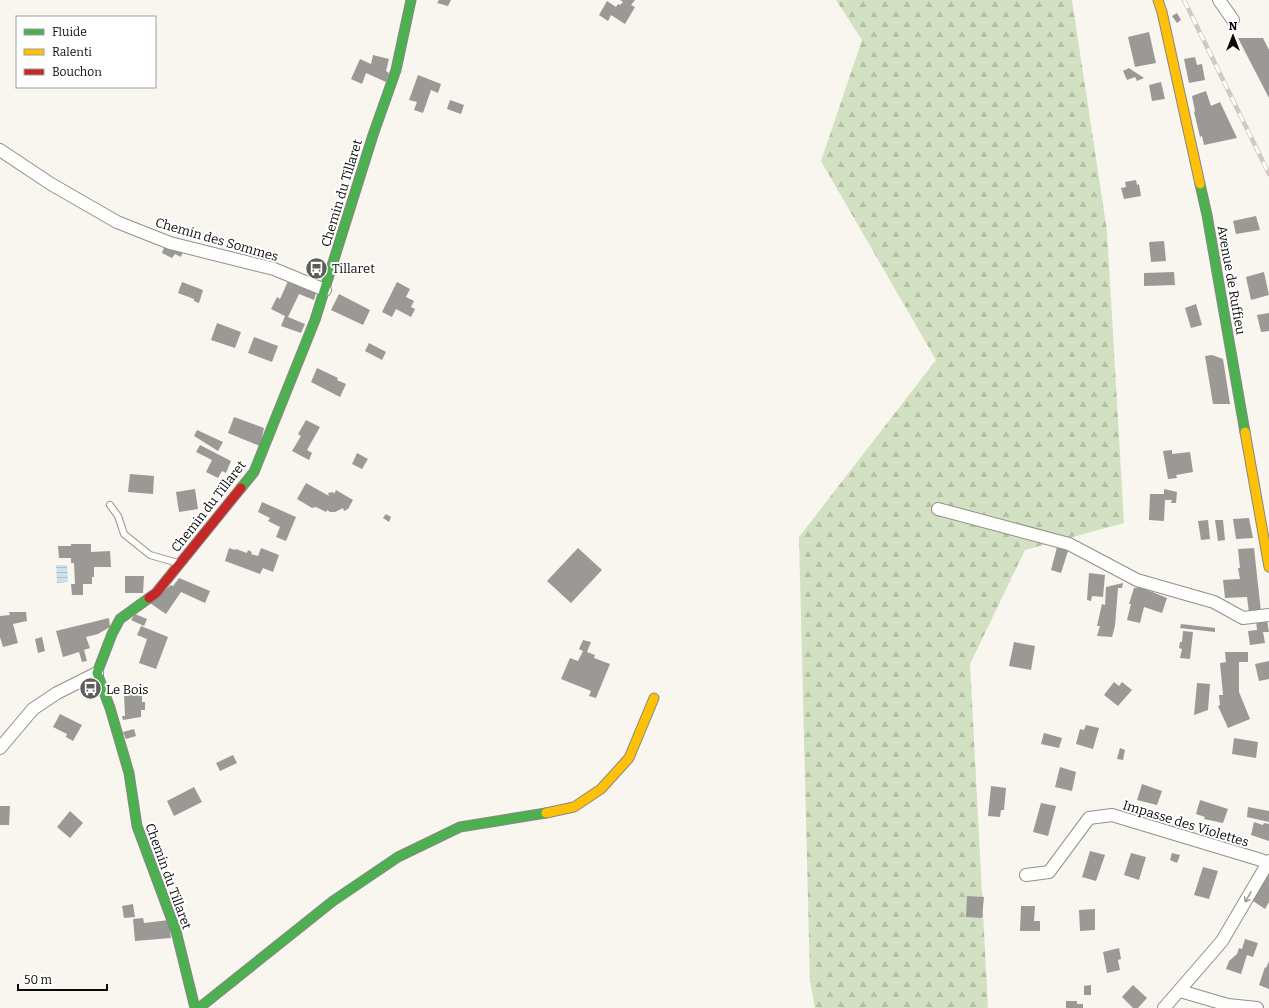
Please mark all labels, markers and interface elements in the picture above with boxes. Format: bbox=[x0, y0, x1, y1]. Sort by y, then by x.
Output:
legend bbox=[16, 16, 156, 88]
north arrow bbox=[1213, 16, 1253, 56]
text: N bbox=[1229, 20, 1238, 33]
text: Fluide bbox=[52, 25, 87, 39]
text: Ralenti bbox=[52, 45, 92, 59]
text: Bouchon bbox=[52, 65, 102, 79]
street label: Chemin du Tillaret bbox=[318, 137, 365, 249]
street label: Chemin des Sommes bbox=[154, 215, 280, 264]
street label: Avenue de Ruffieu bbox=[1215, 224, 1248, 336]
bus stop icon: Tillaret bbox=[303, 255, 329, 281]
place label: Tillaret bbox=[332, 261, 375, 276]
street label: Chemin du Tillaret bbox=[168, 458, 249, 555]
bus stop icon: Le Bois bbox=[77, 676, 103, 702]
place label: Le Bois bbox=[106, 682, 149, 697]
street label: Impasse des Violettes bbox=[1121, 797, 1251, 850]
street label: Chemin du Tillaret bbox=[142, 821, 195, 931]
one-way arrow bbox=[1243, 891, 1251, 903]
scale bar bbox=[18, 966, 107, 992]
text: 50 m bbox=[24, 973, 53, 987]

